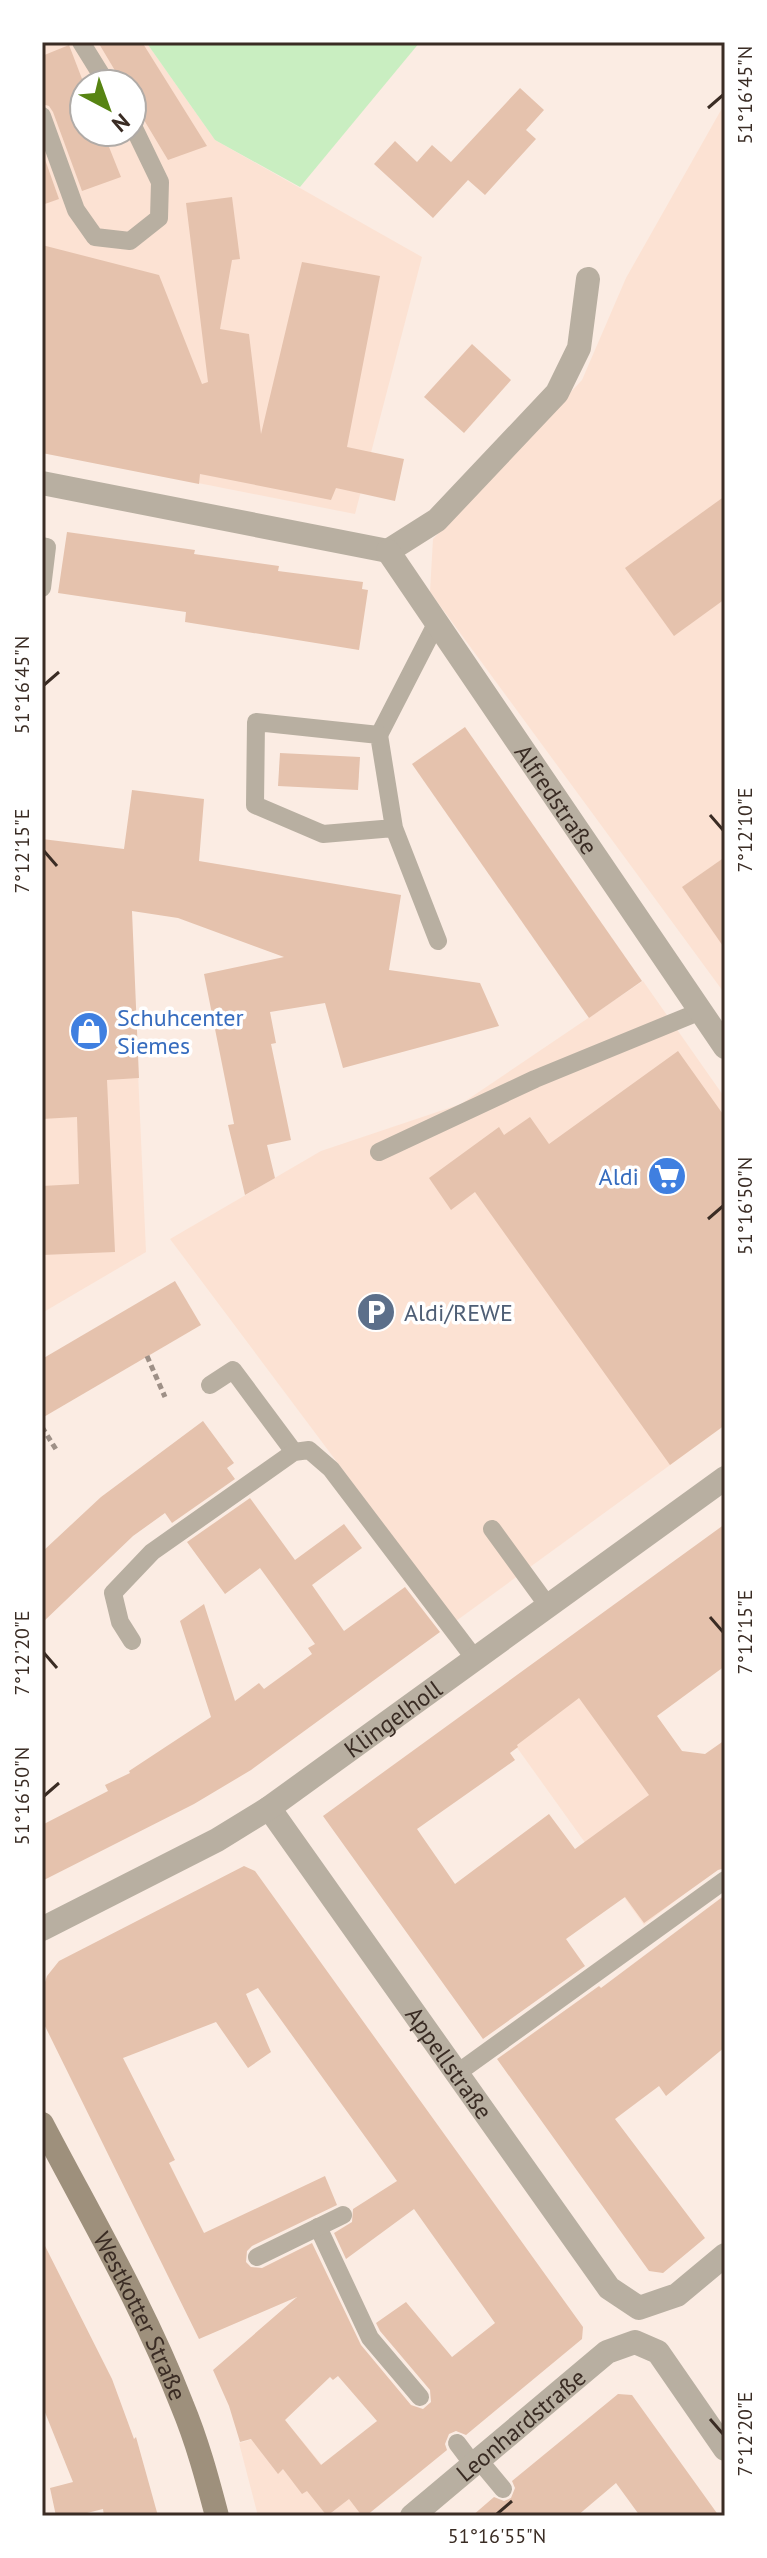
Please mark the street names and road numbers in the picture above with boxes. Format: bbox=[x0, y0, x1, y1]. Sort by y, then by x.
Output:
street label: Alfredstraße bbox=[508, 738, 605, 860]
street label: Klingelholl bbox=[338, 1673, 448, 1764]
street label: Appellstraße bbox=[399, 2000, 500, 2125]
street label: Westkotter Straße bbox=[87, 2226, 194, 2405]
street label: Leonhardstraße bbox=[450, 2361, 592, 2488]

